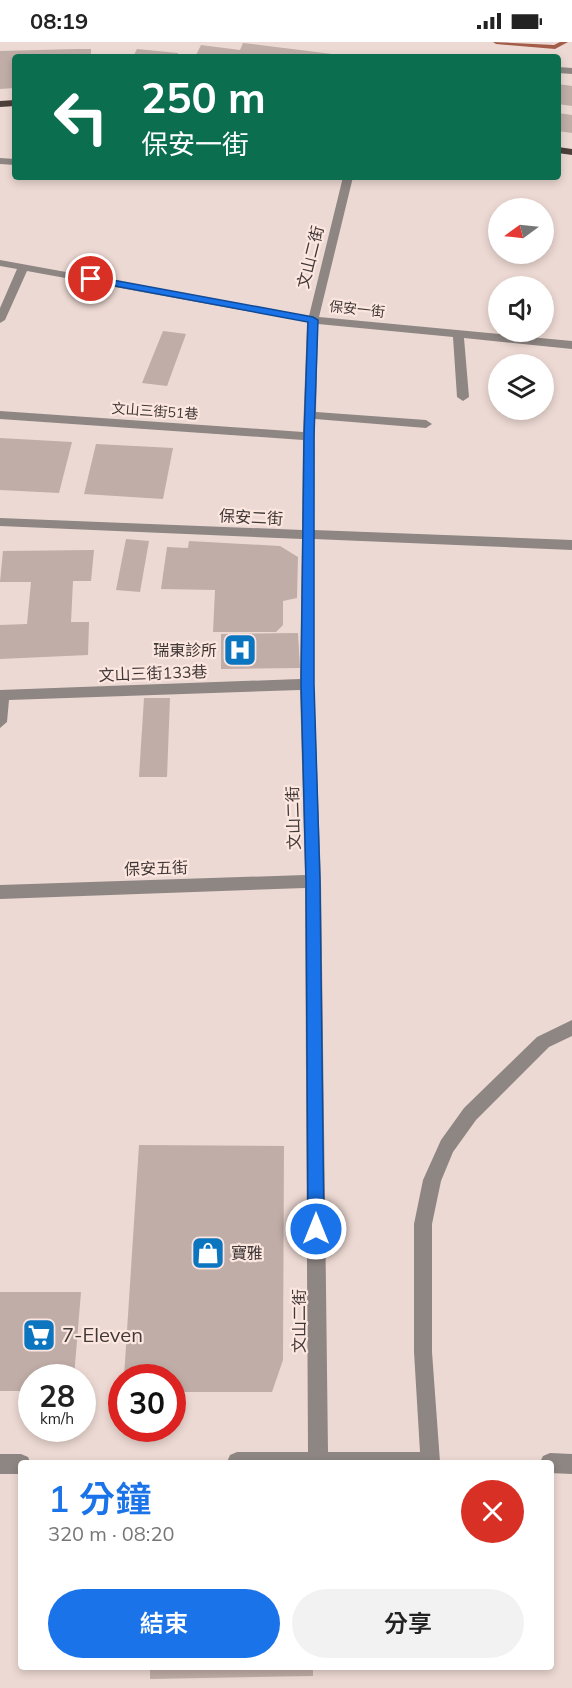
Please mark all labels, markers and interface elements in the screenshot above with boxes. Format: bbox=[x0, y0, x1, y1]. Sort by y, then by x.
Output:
text: 08:19 bbox=[30, 7, 88, 35]
text: 250 m bbox=[141, 71, 266, 124]
icon: left bbox=[42, 78, 120, 156]
text: 保安一街 bbox=[141, 127, 249, 161]
north arrow bbox=[488, 198, 554, 264]
map controls bbox=[488, 198, 554, 420]
street label: 文山二街 bbox=[293, 224, 327, 290]
pin bbox=[65, 253, 116, 304]
icon: arrive bbox=[74, 262, 107, 295]
button: sound bbox=[488, 276, 554, 342]
street label: 保安一街 bbox=[328, 297, 386, 321]
button: layers bbox=[488, 354, 554, 420]
street label: 文山三街51巷 bbox=[111, 399, 199, 423]
street label: 保安二街 bbox=[219, 505, 283, 529]
hospital icon: 瑞東診所 bbox=[222, 632, 258, 668]
place label: 瑞東診所 bbox=[153, 640, 217, 660]
street label: 文山三街133巷 bbox=[98, 661, 208, 685]
street label: 文山二街 bbox=[282, 786, 304, 850]
street label: 保安五街 bbox=[124, 857, 188, 879]
position arrow bbox=[284, 1197, 348, 1261]
shop icon: 寶雅 bbox=[190, 1235, 226, 1271]
place label: 寶雅 bbox=[231, 1243, 263, 1263]
street label: 文山二街 bbox=[289, 1289, 309, 1353]
supermarket icon: 7-Eleven bbox=[21, 1317, 57, 1353]
place label: 7-Eleven bbox=[62, 1322, 143, 1347]
speed limit sign: 30 bbox=[108, 1364, 186, 1442]
text: 28 bbox=[39, 1377, 75, 1415]
text: km/h bbox=[40, 1409, 74, 1428]
text: 1 分鐘 bbox=[48, 1476, 151, 1521]
button: close bbox=[461, 1480, 524, 1543]
text: 320 m · 08:20 bbox=[48, 1521, 174, 1546]
button: 結束 bbox=[48, 1589, 280, 1658]
button: 分享 bbox=[292, 1589, 524, 1658]

